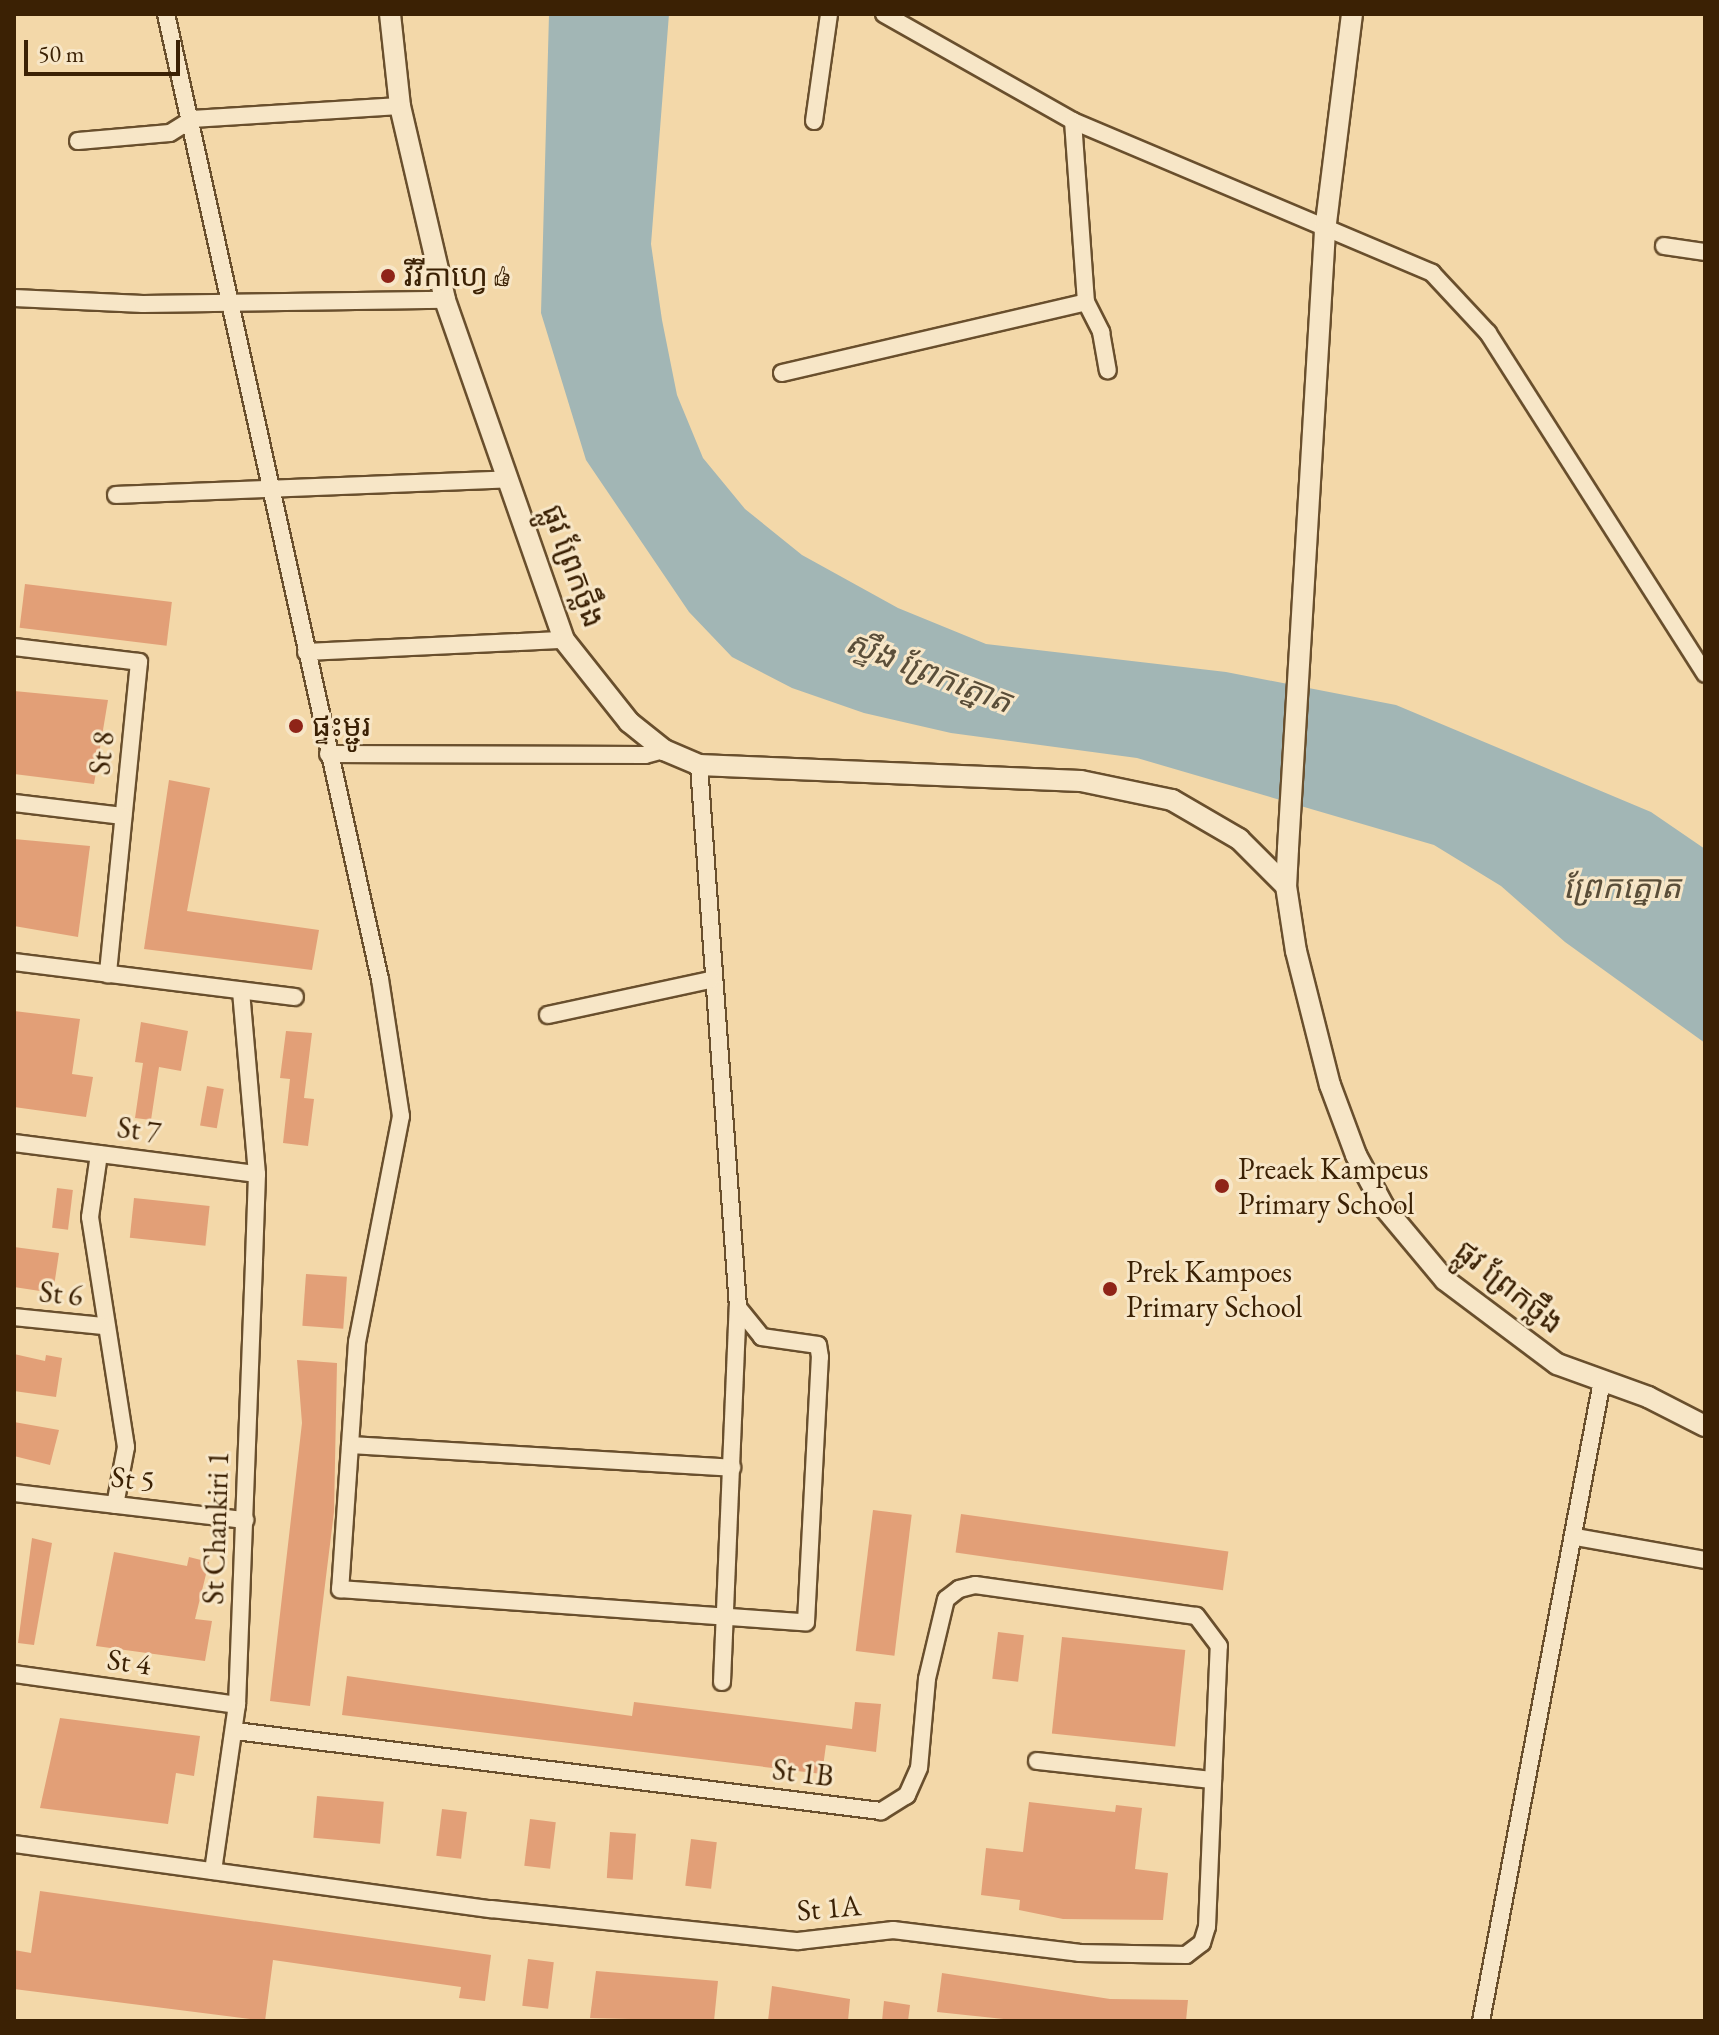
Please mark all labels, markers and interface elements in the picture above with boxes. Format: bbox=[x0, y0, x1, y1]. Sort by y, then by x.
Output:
scale bar bbox=[28, 24, 184, 74]
text: 50 m bbox=[38, 38, 85, 69]
place label: វីវីកាហ្វេ 👍 bbox=[404, 258, 510, 294]
marker: វីវីកាហ្វេ 👍 bbox=[379, 267, 397, 285]
street label: ផ្លូវ ព្រែកថ្លឹង bbox=[534, 500, 612, 632]
water label: ស្ទឹង ព្រែកត្នោត bbox=[841, 623, 1017, 721]
place label: ផ្ទះម្ជូរ bbox=[312, 708, 370, 744]
marker: ផ្ទះម្ជូរ bbox=[287, 717, 305, 735]
street label: St 8 bbox=[82, 729, 122, 777]
water label: ព្រែកត្នោត bbox=[1563, 868, 1681, 906]
street label: St 7 bbox=[115, 1109, 163, 1151]
place label: Preaek Kampeus Primary School bbox=[1238, 1151, 1429, 1222]
marker: Preaek Kampeus Primary School bbox=[1213, 1177, 1231, 1195]
street label: ផ្លូវ ព្រែកថ្លឹង bbox=[1448, 1233, 1570, 1341]
place label: Prek Kampoes Primary School bbox=[1126, 1254, 1302, 1324]
street label: St 6 bbox=[37, 1274, 85, 1314]
marker: Prek Kampoes Primary School bbox=[1101, 1280, 1119, 1298]
street label: St Chankiri 1 bbox=[195, 1451, 237, 1605]
street label: St 5 bbox=[109, 1458, 157, 1500]
street label: St 4 bbox=[105, 1641, 153, 1683]
street label: St 1B bbox=[770, 1751, 836, 1795]
street label: St 1A bbox=[795, 1887, 863, 1929]

